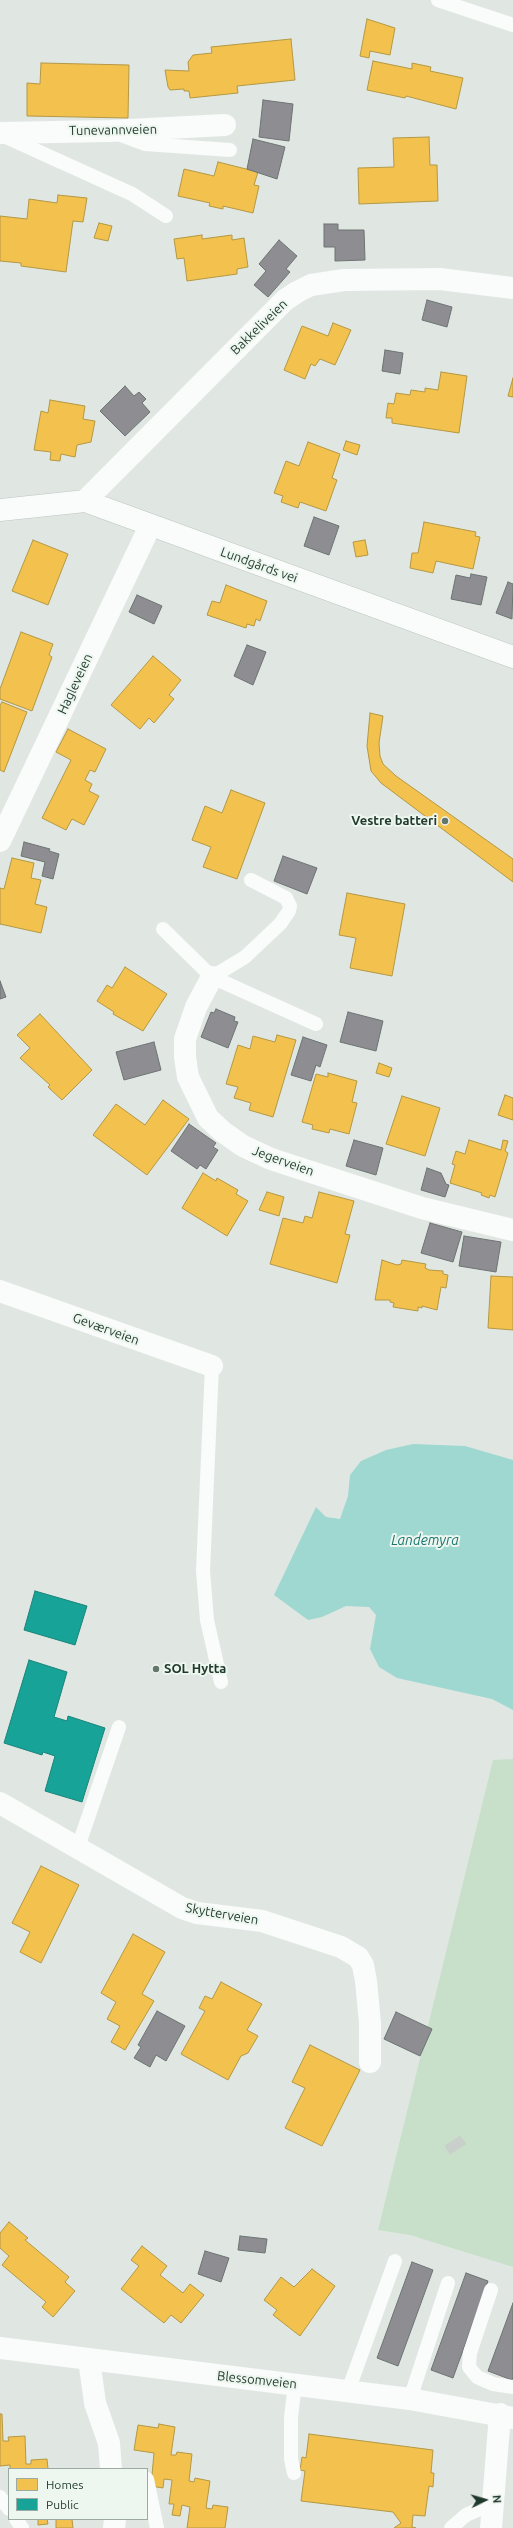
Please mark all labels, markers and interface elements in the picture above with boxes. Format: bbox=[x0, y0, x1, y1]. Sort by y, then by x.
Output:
street label: Tunevannveien bbox=[69, 121, 157, 139]
street label: Bakkeliveien bbox=[227, 296, 291, 358]
street label: Lundgårds vei bbox=[218, 544, 300, 586]
street label: Hagleveien bbox=[54, 651, 96, 717]
place label: Vestre batteri bbox=[351, 813, 437, 829]
marker: Vestre batteri bbox=[440, 816, 450, 826]
street label: Jegerveien bbox=[250, 1143, 316, 1179]
street label: Geværveien bbox=[71, 1310, 141, 1348]
water label: Landemyra bbox=[391, 1532, 459, 1548]
place label: SOL Hytta bbox=[164, 1661, 226, 1677]
marker: SOL Hytta bbox=[151, 1664, 161, 1674]
street label: Skytterveien bbox=[184, 1900, 260, 1928]
street label: Blessomveien bbox=[216, 2368, 298, 2392]
legend bbox=[8, 2468, 148, 2520]
text: Homes bbox=[46, 2478, 84, 2491]
north arrow bbox=[465, 2480, 505, 2520]
text: N bbox=[491, 2494, 503, 2504]
text: Public bbox=[46, 2498, 79, 2511]

